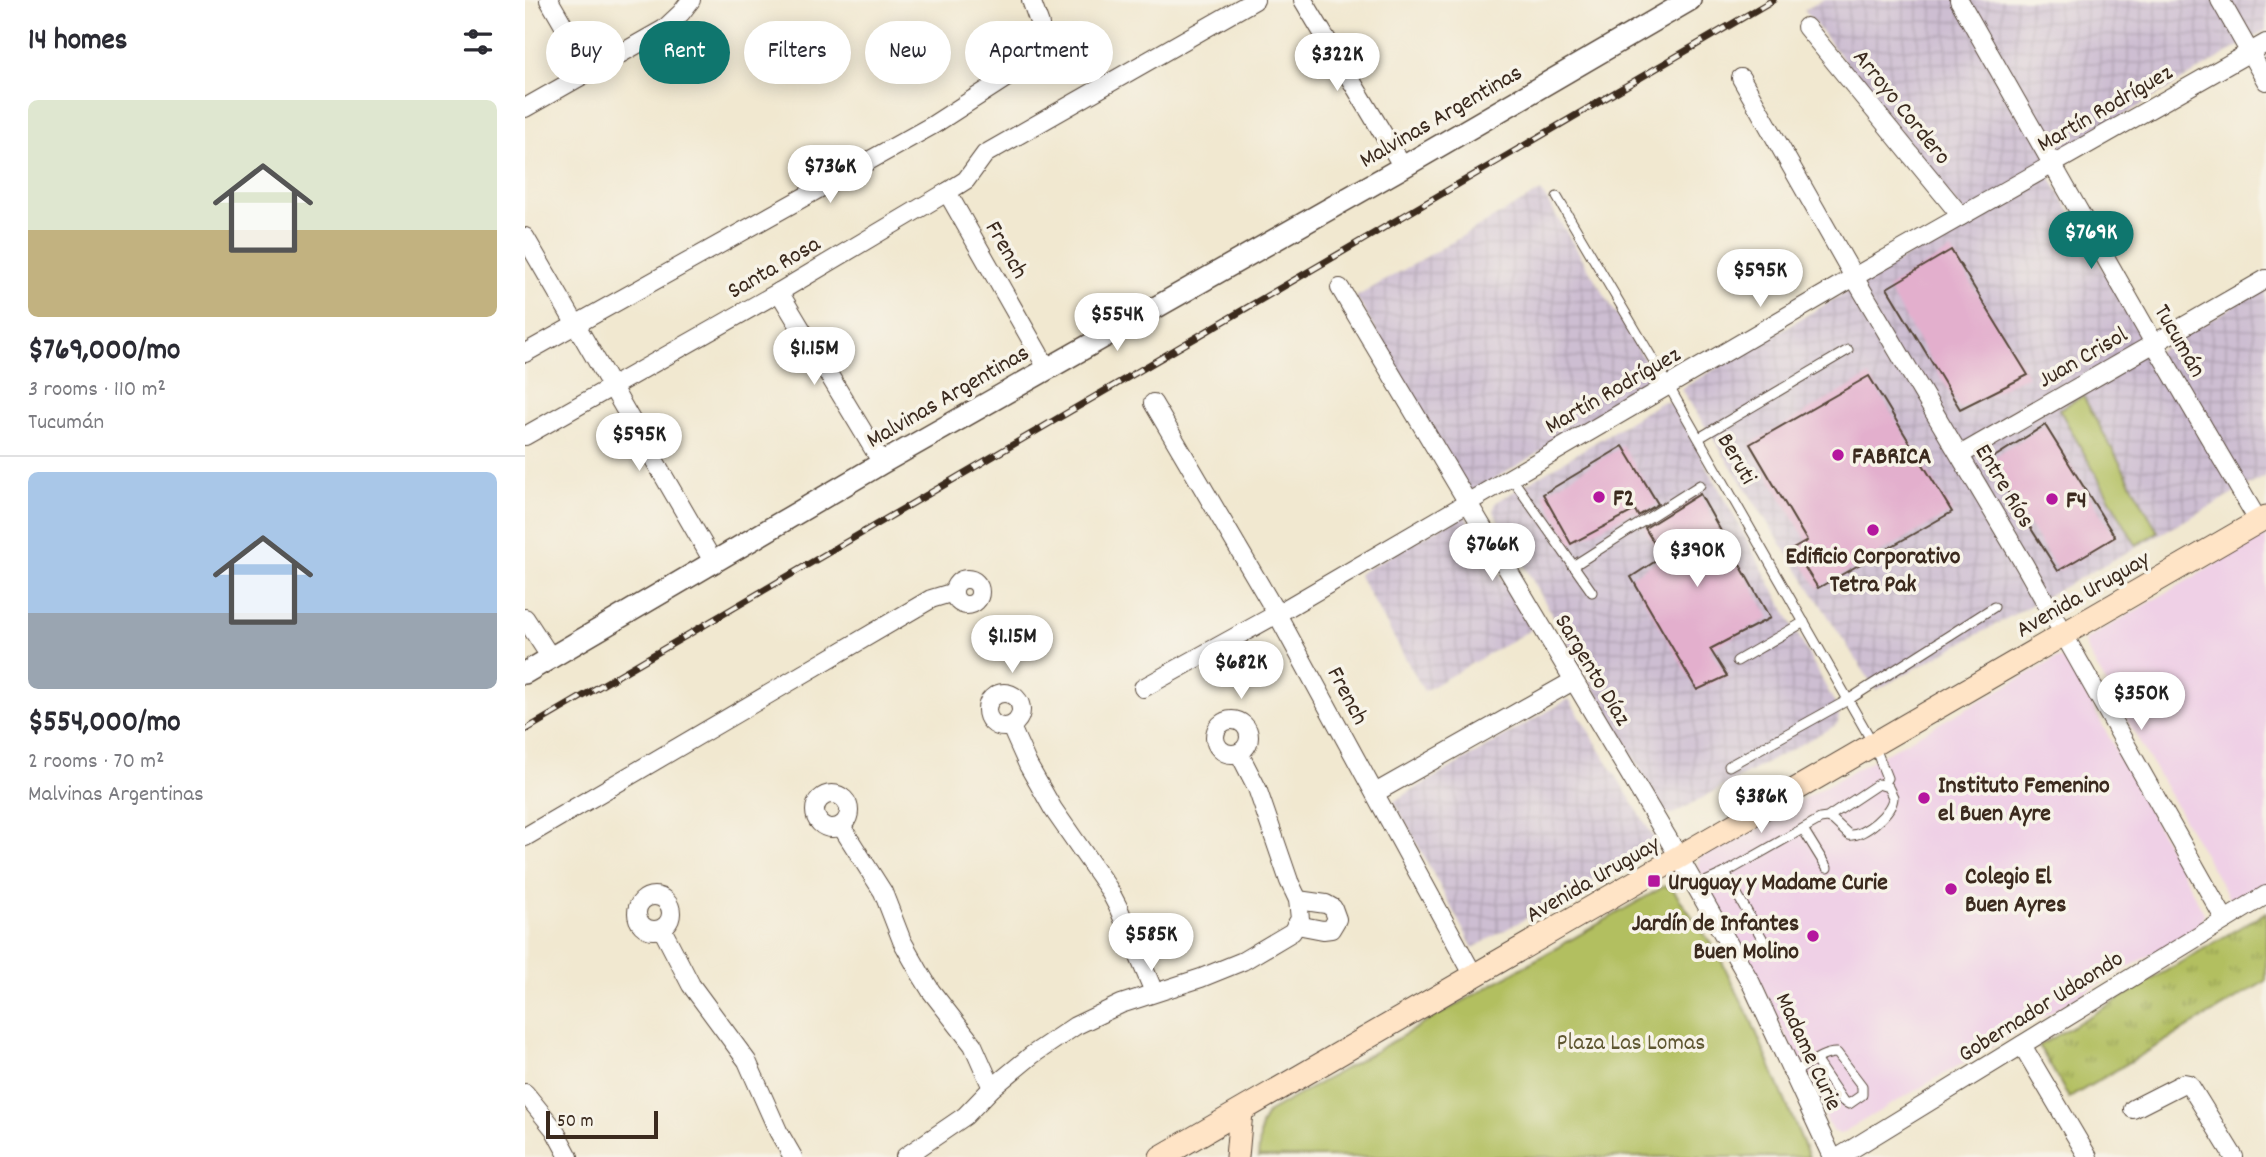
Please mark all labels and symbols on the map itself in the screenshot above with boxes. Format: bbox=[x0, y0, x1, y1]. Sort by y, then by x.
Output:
pin: $322K bbox=[1288, 34, 1386, 93]
street label: Arroyo Cordero bbox=[1843, 43, 1958, 173]
street label: Malvinas Argentinas bbox=[1354, 57, 1529, 178]
street label: Martín Rodríguez bbox=[2031, 57, 2180, 162]
pin: $736K bbox=[781, 146, 879, 205]
pin: $769K bbox=[2042, 212, 2140, 271]
street label: French bbox=[975, 215, 1036, 286]
street label: Santa Rosa bbox=[722, 228, 828, 309]
pin: $595K bbox=[1711, 250, 1809, 309]
pin: $554K bbox=[1068, 294, 1166, 353]
street label: Tucumán bbox=[2144, 299, 2213, 384]
street label: Juan Crisol bbox=[2032, 319, 2135, 398]
pin: $1.15M bbox=[757, 328, 871, 387]
street label: Malvinas Argentinas bbox=[861, 337, 1036, 458]
street label: Martín Rodríguez bbox=[1539, 339, 1688, 444]
pin: $595K bbox=[590, 414, 688, 473]
street label: Beruti bbox=[1707, 427, 1764, 492]
street label: Entre Ríos bbox=[1965, 438, 2042, 535]
place label: FABRICA bbox=[1852, 441, 1931, 475]
marker: FABRICA bbox=[1830, 447, 1846, 463]
place label: F2 bbox=[1613, 483, 1634, 517]
place label: F4 bbox=[2066, 485, 2087, 519]
marker: F2 bbox=[1591, 489, 1607, 505]
marker: F4 bbox=[2044, 491, 2060, 507]
marker: Edificio Corporativo Tetra Pak bbox=[1865, 522, 1881, 538]
pin: $766K bbox=[1443, 524, 1541, 583]
pin: $390K bbox=[1648, 530, 1746, 589]
place label: Edificio Corporativo Tetra Pak bbox=[1785, 541, 1961, 603]
street label: Avenida Uruguay bbox=[2010, 543, 2158, 648]
street label: Sargento Díaz bbox=[1545, 608, 1638, 733]
pin: $1.15M bbox=[955, 616, 1069, 675]
pin: $682K bbox=[1192, 642, 1290, 701]
street label: French bbox=[1317, 661, 1376, 732]
pin: $350K bbox=[2092, 672, 2190, 732]
place label: Instituto Femenino el Buen Ayre bbox=[1938, 770, 2110, 832]
pin: $386K bbox=[1712, 776, 1810, 835]
marker: Instituto Femenino el Buen Ayre bbox=[1916, 790, 1932, 806]
street label: Avenida Uruguay bbox=[1520, 828, 1668, 933]
place label: Colegio El Buen Ayres bbox=[1965, 861, 2066, 923]
place label: Uruguay y Madame Curie bbox=[1668, 867, 1888, 901]
marker: Uruguay y Madame Curie bbox=[1646, 873, 1662, 889]
marker: Colegio El Buen Ayres bbox=[1943, 881, 1959, 897]
place label: Jardín de Infantes Buen Molino bbox=[1632, 908, 1799, 970]
pin: $585K bbox=[1102, 914, 1200, 973]
marker: Jardín de Infantes Buen Molino bbox=[1805, 928, 1821, 944]
street label: Gobernador Udaondo bbox=[1952, 943, 2131, 1072]
street label: Madame Curie bbox=[1765, 988, 1849, 1117]
park label: Plaza Las Lomas bbox=[1557, 1027, 1705, 1061]
scale bar bbox=[546, 1108, 658, 1140]

